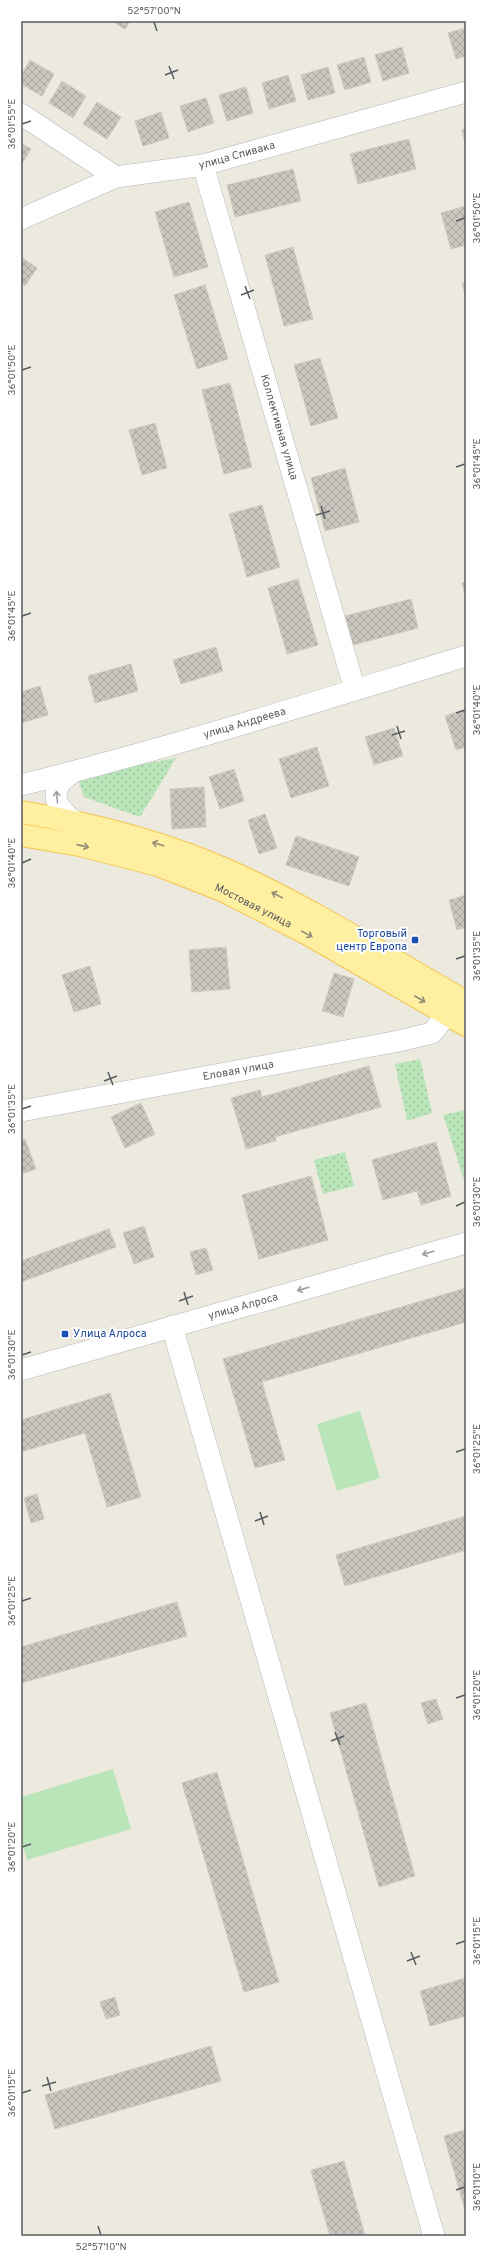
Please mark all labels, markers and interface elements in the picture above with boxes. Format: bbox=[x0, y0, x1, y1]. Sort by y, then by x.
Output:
text: 52°57'00"N bbox=[127, 5, 181, 18]
text: 36°01'55"E bbox=[6, 99, 19, 149]
street label: улица Спивака bbox=[198, 138, 277, 172]
text: 36°01'50"E bbox=[471, 192, 484, 244]
text: 36°01'50"E bbox=[6, 344, 19, 396]
street label: Коллективная улица bbox=[257, 373, 301, 482]
text: 36°01'45"E bbox=[471, 439, 484, 489]
text: 36°01'45"E bbox=[6, 591, 19, 641]
text: 36°01'40"E bbox=[471, 684, 484, 736]
street label: улица Андреева bbox=[202, 704, 288, 742]
one-way arrow bbox=[53, 791, 61, 804]
text: 36°01'40"E bbox=[6, 837, 19, 889]
one-way arrow bbox=[152, 840, 165, 847]
one-way arrow bbox=[76, 842, 89, 850]
street label: Мостовая улица bbox=[213, 881, 294, 931]
one-way arrow bbox=[272, 891, 284, 898]
place label: Торговый центр Европа bbox=[336, 927, 407, 954]
one-way arrow bbox=[301, 930, 313, 938]
text: 36°01'35"E bbox=[471, 931, 484, 981]
marker: Торговый центр Европа bbox=[410, 935, 420, 945]
one-way arrow bbox=[414, 995, 426, 1003]
street label: Еловая улица bbox=[202, 1057, 275, 1084]
text: 36°01'35"E bbox=[6, 1084, 19, 1134]
text: 36°01'30"E bbox=[471, 1177, 484, 1227]
one-way arrow bbox=[422, 1250, 435, 1257]
one-way arrow bbox=[297, 1286, 310, 1293]
street label: улица Алроса bbox=[207, 1290, 280, 1323]
place label: Улица Алроса bbox=[73, 1327, 147, 1341]
marker: Улица Алроса bbox=[60, 1329, 70, 1339]
text: 36°01'30"E bbox=[6, 1330, 19, 1380]
text: 36°01'25"E bbox=[471, 1424, 484, 1474]
text: 36°01'25"E bbox=[6, 1576, 19, 1626]
text: 36°01'20"E bbox=[471, 1670, 484, 1720]
text: 36°01'20"E bbox=[6, 1822, 19, 1872]
text: 36°01'15"E bbox=[471, 1917, 484, 1965]
text: 36°01'15"E bbox=[6, 2069, 19, 2117]
text: 36°01'10"E bbox=[471, 2163, 484, 2211]
text: 52°57'10"N bbox=[75, 2241, 127, 2254]

